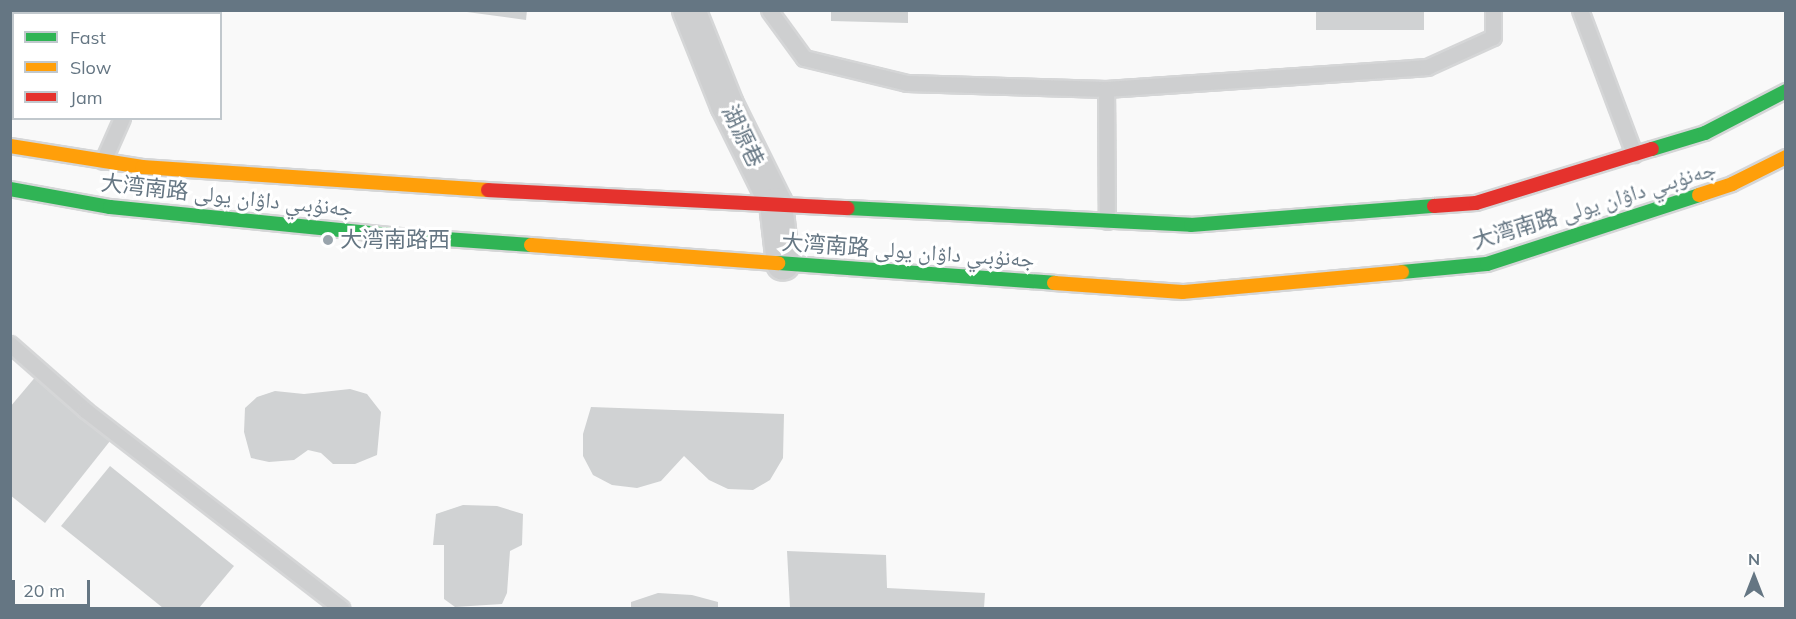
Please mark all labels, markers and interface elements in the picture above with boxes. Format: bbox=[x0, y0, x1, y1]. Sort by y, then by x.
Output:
legend bbox=[12, 12, 222, 120]
text: Fast bbox=[70, 26, 106, 49]
text: Slow bbox=[70, 56, 111, 79]
text: Jam bbox=[70, 86, 103, 109]
street label: 湖源巷 bbox=[717, 101, 769, 171]
street label: 大湾南路 جەنۇبىي داۋان يولى bbox=[1469, 155, 1719, 255]
street label: 大湾南路 جەنۇبىي داۋان يولى bbox=[100, 170, 354, 222]
place label: 大湾南路西 bbox=[340, 227, 450, 253]
street label: 大湾南路 جەنۇبىي داۋان يولى bbox=[781, 229, 1035, 273]
marker: 大湾南路西 bbox=[321, 233, 335, 247]
north arrow bbox=[1724, 547, 1784, 607]
text: N bbox=[1748, 549, 1760, 569]
scale bar bbox=[15, 568, 93, 606]
text: 20 m bbox=[23, 579, 65, 602]

